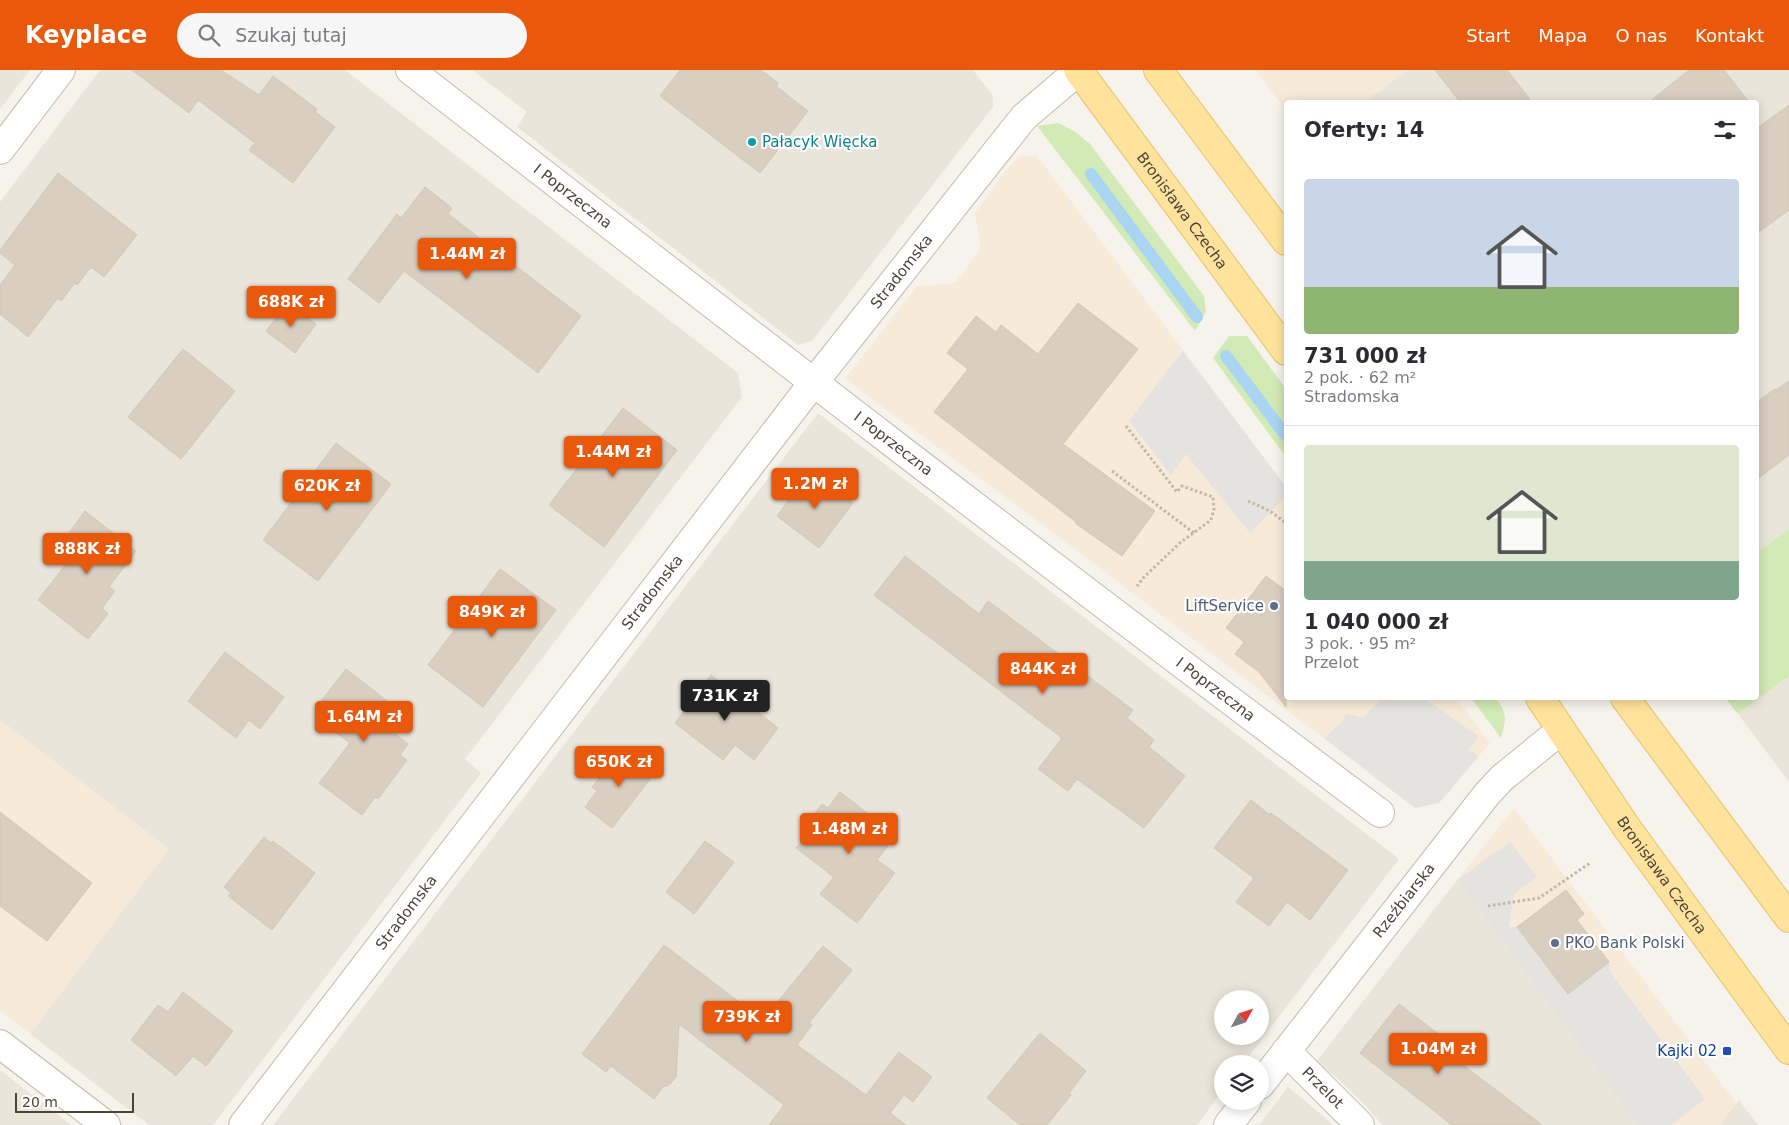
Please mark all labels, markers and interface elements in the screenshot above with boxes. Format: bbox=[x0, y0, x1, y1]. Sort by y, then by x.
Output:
search box bbox=[177, 13, 527, 58]
text: Keyplace bbox=[25, 21, 147, 49]
icon: search bbox=[195, 21, 223, 49]
text: Szukaj tutaj bbox=[235, 24, 347, 46]
text: Start bbox=[1466, 25, 1510, 46]
text: Mapa bbox=[1538, 25, 1587, 46]
text: O nas bbox=[1615, 25, 1667, 46]
text: Kontakt bbox=[1695, 25, 1764, 46]
icon: filters bbox=[1711, 116, 1739, 144]
text: Oferty: 14 bbox=[1304, 118, 1424, 142]
place label: Pałacyk Więcka bbox=[762, 133, 877, 151]
marker: Pałacyk Więcka bbox=[746, 136, 758, 148]
street label: Bronisława Czecha bbox=[1133, 149, 1231, 273]
street label: I Poprzeczna bbox=[530, 160, 616, 232]
icon: home bbox=[1477, 212, 1567, 302]
street label: Stradomska bbox=[867, 231, 936, 312]
pin: 1.44M zł bbox=[415, 238, 519, 280]
text: 1.44M zł bbox=[429, 244, 505, 263]
pin: 688K zł bbox=[245, 286, 337, 328]
text: 688K zł bbox=[258, 292, 324, 311]
text: 731 000 zł bbox=[1304, 344, 1426, 368]
text: 2 pok. · 62 m² bbox=[1304, 368, 1416, 387]
text: Stradomska bbox=[1304, 387, 1399, 406]
street label: I Poprzeczna bbox=[850, 408, 936, 480]
pin: 1.44M zł bbox=[561, 436, 665, 478]
text: 1.44M zł bbox=[575, 442, 651, 461]
pin: 1.2M zł bbox=[769, 468, 861, 510]
pin: 620K zł bbox=[281, 470, 373, 512]
text: 1.2M zł bbox=[782, 474, 848, 493]
text: 620K zł bbox=[294, 476, 360, 495]
icon: home bbox=[1477, 477, 1567, 567]
pin: 888K zł bbox=[41, 532, 133, 575]
text: 888K zł bbox=[54, 539, 120, 558]
street label: Stradomska bbox=[618, 551, 687, 633]
pin: 849K zł bbox=[446, 596, 538, 638]
place label: LiftService bbox=[1185, 597, 1264, 615]
marker: LiftService bbox=[1268, 600, 1280, 612]
text: 849K zł bbox=[459, 602, 525, 621]
text: 1 040 000 zł bbox=[1304, 610, 1448, 634]
text: 3 pok. · 95 m² bbox=[1304, 634, 1416, 653]
pin: 844K zł bbox=[997, 652, 1089, 695]
text: Przelot bbox=[1304, 653, 1359, 672]
street label: I Poprzeczna bbox=[1172, 654, 1259, 725]
text: 844K zł bbox=[1010, 659, 1076, 678]
pin: 731K zł bbox=[679, 680, 771, 722]
text: 731K zł bbox=[692, 686, 758, 705]
pin: 1.64M zł bbox=[312, 700, 416, 743]
text: 1.64M zł bbox=[326, 707, 402, 726]
pin: 650K zł bbox=[573, 746, 665, 788]
text: 650K zł bbox=[586, 752, 652, 771]
pin: 1.48M zł bbox=[797, 812, 901, 855]
street label: Bronisława Czecha bbox=[1613, 813, 1710, 938]
text: 1.48M zł bbox=[811, 819, 887, 838]
street label: Rzeźbiarska bbox=[1369, 859, 1439, 942]
street label: Stradomska bbox=[372, 871, 441, 953]
place label: PKO Bank Polski bbox=[1565, 934, 1685, 952]
marker: PKO Bank Polski bbox=[1549, 937, 1561, 949]
north arrow bbox=[1214, 990, 1269, 1045]
map controls bbox=[1214, 990, 1269, 1110]
pin: 739K zł bbox=[701, 1000, 793, 1043]
text: 739K zł bbox=[714, 1007, 780, 1026]
pin: 1.04M zł bbox=[1386, 1032, 1490, 1075]
text: 1.04M zł bbox=[1400, 1039, 1476, 1058]
place label: Kajki 02 bbox=[1657, 1042, 1717, 1060]
marker: Kajki 02 bbox=[1721, 1045, 1733, 1057]
button: layers bbox=[1214, 1055, 1269, 1110]
street label: Przelot bbox=[1298, 1063, 1347, 1112]
scale bar bbox=[15, 1090, 134, 1113]
text: 20 m bbox=[22, 1094, 58, 1110]

